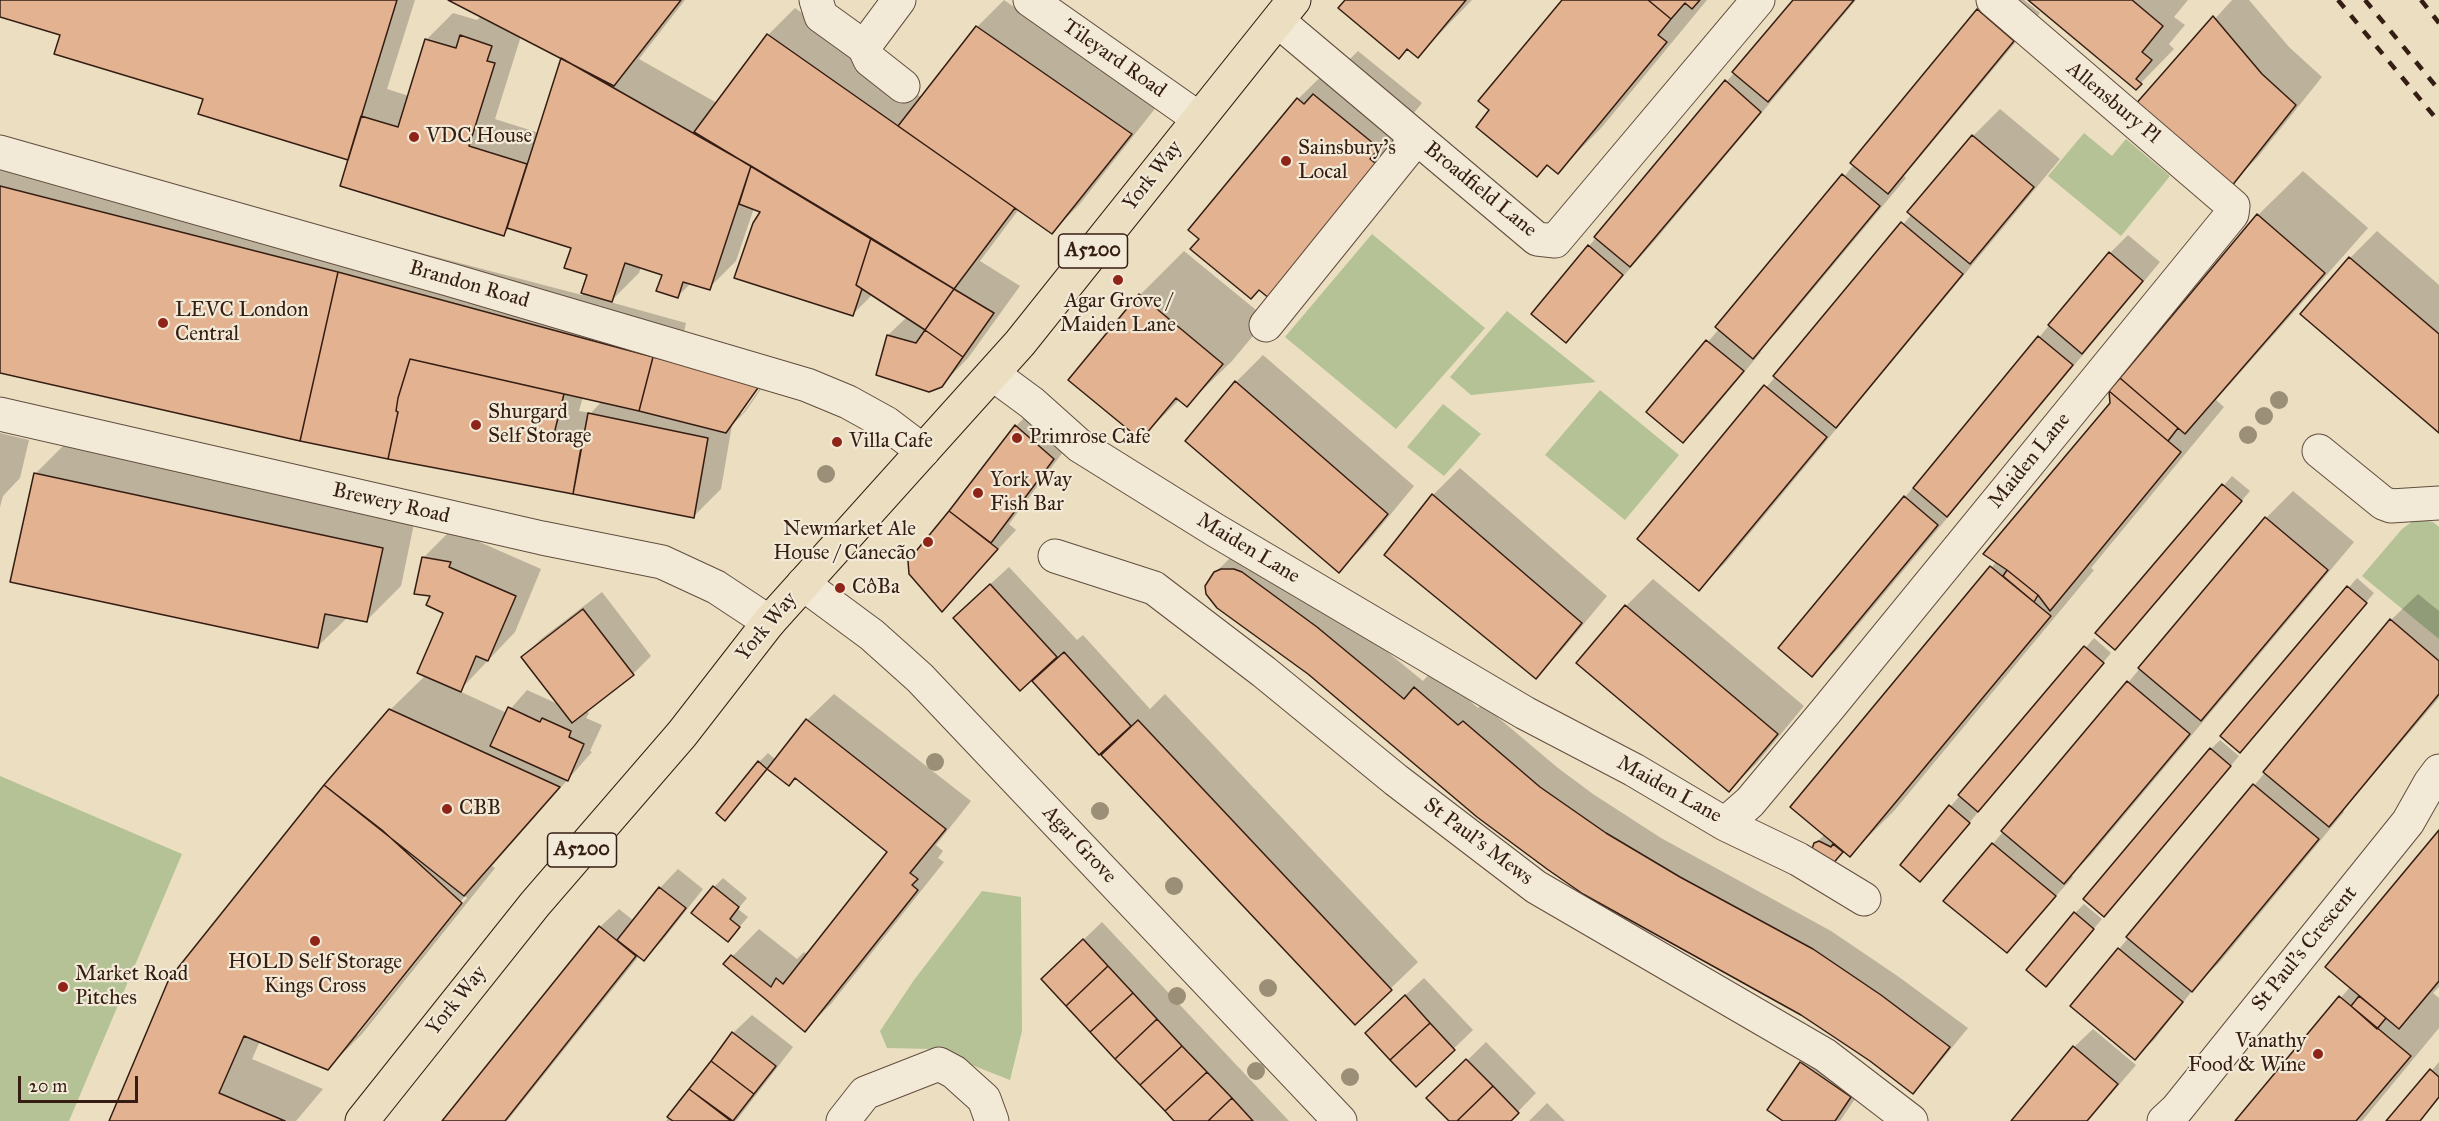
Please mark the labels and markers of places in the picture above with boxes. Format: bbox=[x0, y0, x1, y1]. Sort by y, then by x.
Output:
place label: VDC House bbox=[426, 124, 532, 150]
marker: VDC House bbox=[407, 130, 421, 144]
place label: Sainsbury's Local bbox=[1298, 136, 1396, 186]
marker: Sainsbury's Local bbox=[1279, 154, 1293, 168]
marker: Agar Grove / Maiden Lane bbox=[1111, 273, 1125, 287]
place label: Agar Grove / Maiden Lane bbox=[1060, 289, 1176, 339]
place label: LEVC London Central bbox=[175, 298, 309, 348]
marker: LEVC London Central bbox=[156, 316, 170, 330]
place label: Shurgard Self Storage bbox=[488, 400, 592, 450]
marker: Shurgard Self Storage bbox=[469, 418, 483, 432]
place label: Primrose Cafe bbox=[1029, 425, 1150, 451]
place label: Villa Cafe bbox=[849, 429, 933, 455]
marker: Primrose Cafe bbox=[1010, 431, 1024, 445]
marker: Villa Cafe bbox=[830, 435, 844, 449]
place label: York Way Fish Bar bbox=[990, 468, 1072, 518]
marker: York Way Fish Bar bbox=[971, 486, 985, 500]
place label: Newmarket Ale House / Canecão bbox=[773, 517, 916, 567]
marker: Newmarket Ale House / Canecão bbox=[921, 535, 935, 549]
place label: CôBa bbox=[852, 575, 900, 601]
marker: CôBa bbox=[833, 581, 847, 595]
place label: CBB bbox=[459, 796, 501, 822]
marker: CBB bbox=[440, 802, 454, 816]
marker: HOLD Self Storage Kings Cross bbox=[308, 934, 322, 948]
place label: HOLD Self Storage Kings Cross bbox=[228, 950, 402, 1000]
place label: Market Road Pitches bbox=[75, 962, 188, 1012]
marker: Market Road Pitches bbox=[56, 980, 70, 994]
place label: Vanathy Food & Wine bbox=[2188, 1029, 2306, 1079]
marker: Vanathy Food & Wine bbox=[2311, 1047, 2325, 1061]

